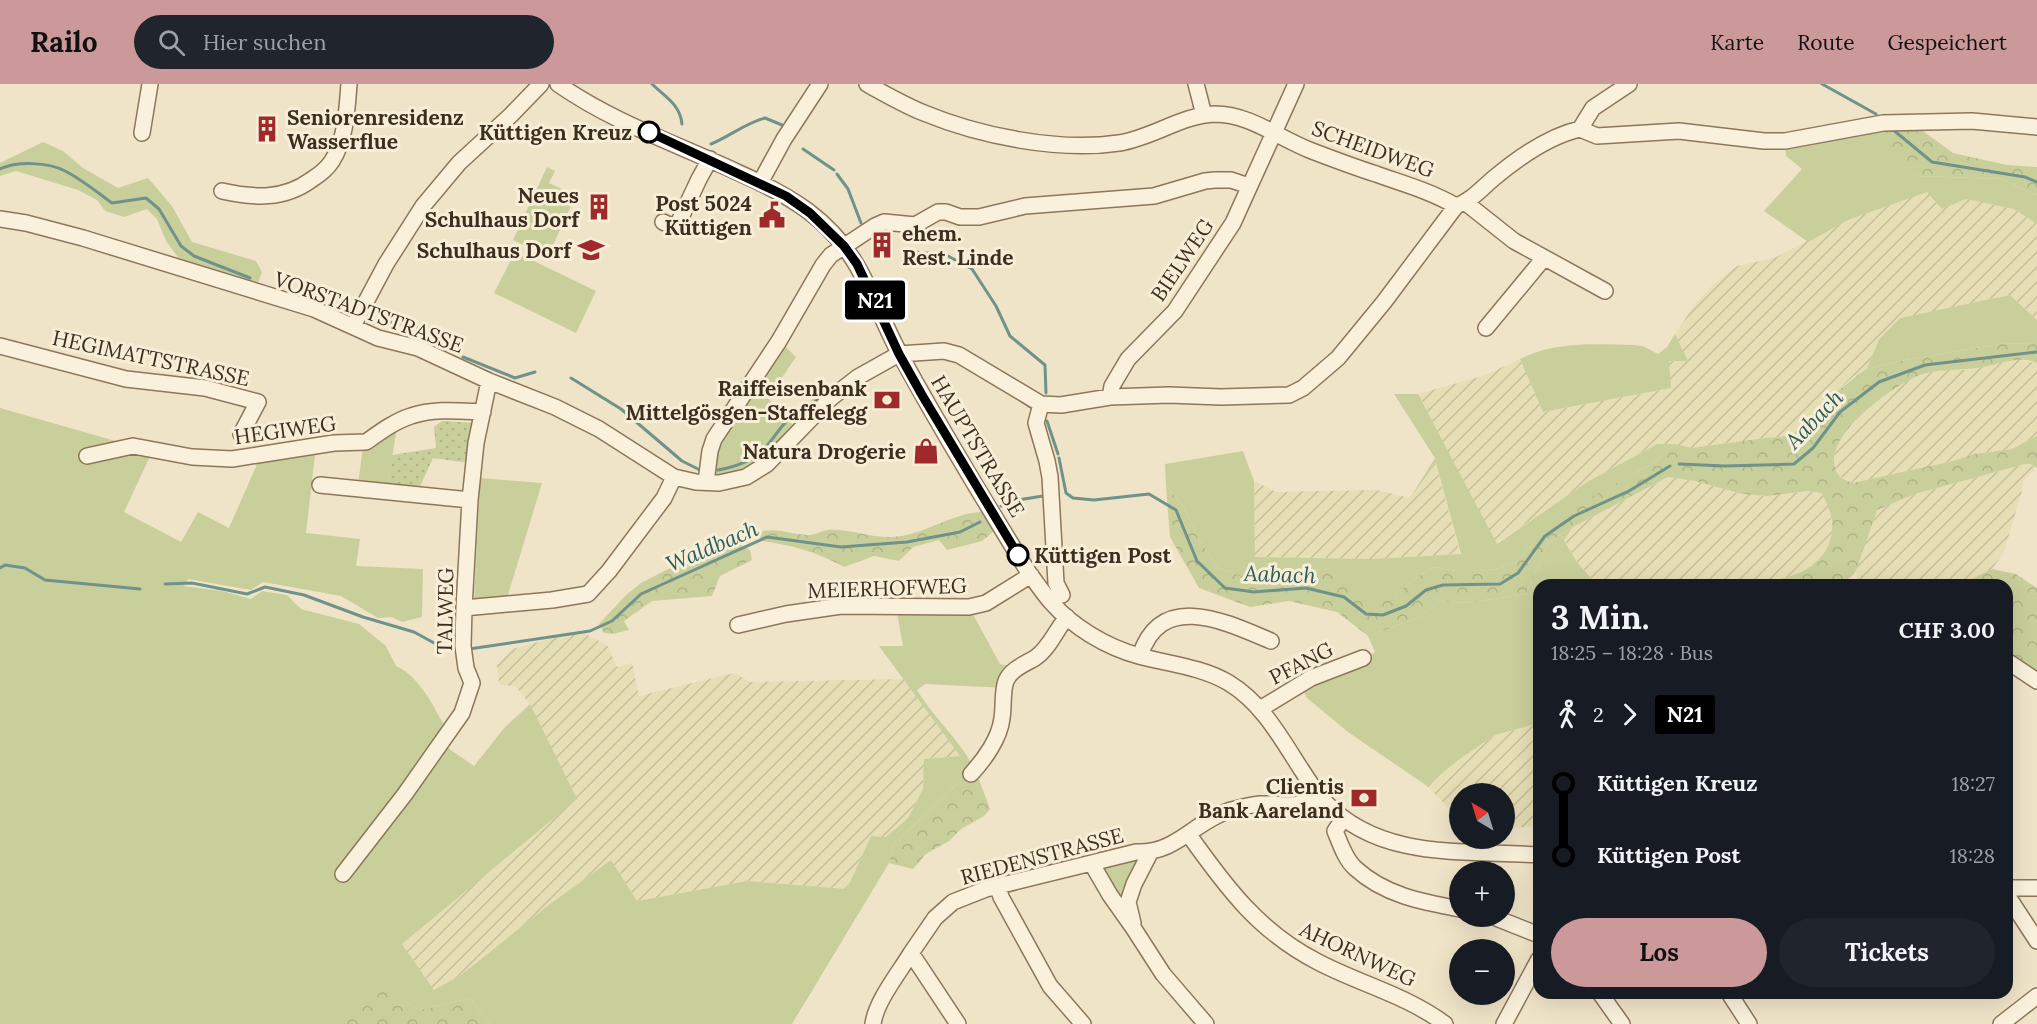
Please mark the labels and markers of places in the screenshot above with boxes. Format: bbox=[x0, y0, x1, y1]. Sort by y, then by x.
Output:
place label: Seniorenresidenz Wasserflue bbox=[287, 104, 464, 155]
building icon: Seniorenresidenz Wasserflue bbox=[252, 114, 282, 144]
place label: Küttigen Kreuz bbox=[479, 119, 632, 146]
marker: Küttigen Kreuz bbox=[638, 121, 660, 143]
place label: Neues Schulhaus Dorf bbox=[425, 182, 580, 233]
place label: Post 5024 Küttigen bbox=[655, 190, 752, 241]
building icon: Neues Schulhaus Dorf bbox=[584, 192, 614, 222]
public building icon: Post 5024 Küttigen bbox=[757, 200, 787, 230]
place label: ehem. Rest. Linde bbox=[902, 220, 1013, 271]
building icon: ehem. Rest. Linde bbox=[867, 230, 897, 260]
school or university icon: Schulhaus Dorf bbox=[576, 235, 606, 265]
place label: Schulhaus Dorf bbox=[417, 237, 572, 264]
place label: Raiffeisenbank Mittelgösgen-Staffelegg bbox=[626, 375, 868, 426]
bank icon: Raiffeisenbank Mittelgösgen-Staffelegg bbox=[872, 385, 902, 415]
shop icon: Natura Drogerie bbox=[911, 436, 941, 466]
place label: Natura Drogerie bbox=[743, 438, 906, 465]
place label: Küttigen Post bbox=[1034, 542, 1171, 569]
marker: Küttigen Post bbox=[1007, 544, 1029, 566]
place label: Clientis Bank Aareland bbox=[1198, 773, 1344, 824]
bank icon: Clientis Bank Aareland bbox=[1349, 783, 1379, 813]

